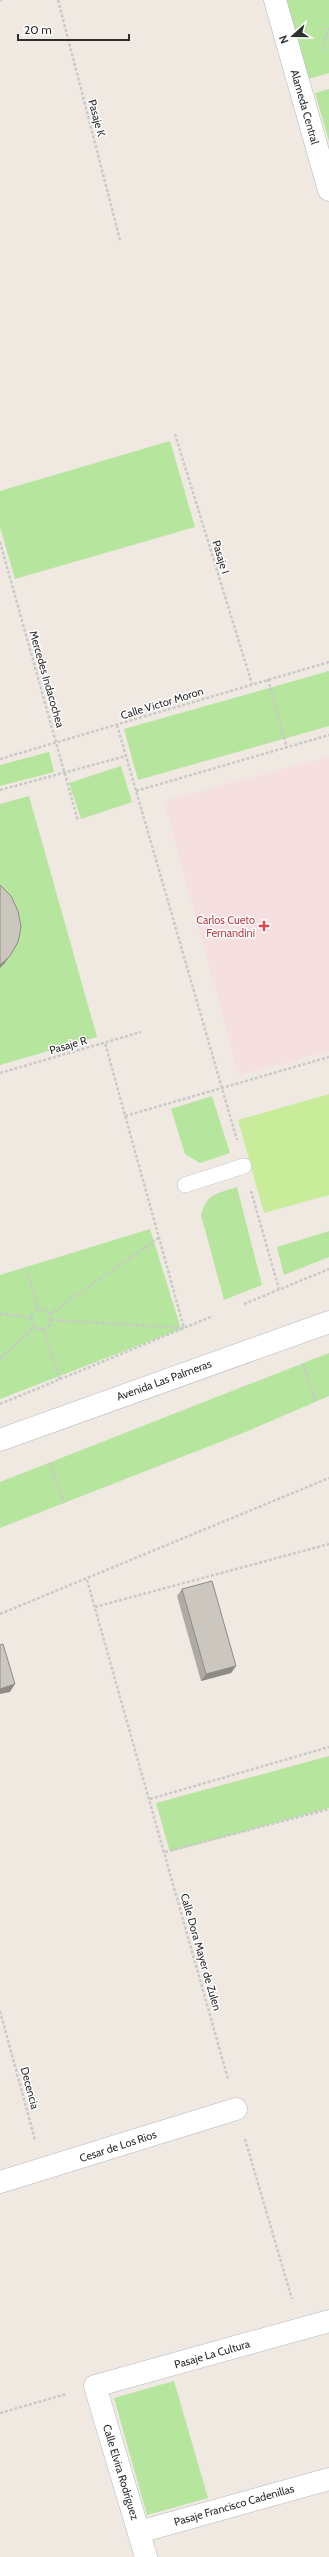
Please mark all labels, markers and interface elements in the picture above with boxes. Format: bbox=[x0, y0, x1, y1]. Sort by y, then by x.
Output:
scale bar bbox=[18, 16, 129, 42]
north arrow bbox=[273, 16, 313, 56]
text: 20 m bbox=[24, 22, 52, 37]
text: N bbox=[276, 33, 292, 46]
street label: Alameda Central bbox=[288, 68, 322, 146]
street label: Pasaje K bbox=[85, 98, 109, 139]
street label: Pasaje I bbox=[209, 538, 233, 576]
street label: Mercedes Indacochea bbox=[26, 629, 68, 730]
street label: Calle Victor Moron bbox=[119, 684, 205, 722]
place label: Carlos Cueto Fernandini bbox=[196, 913, 255, 940]
marker: Carlos Cueto Fernandini bbox=[258, 920, 270, 932]
street label: Pasaje R bbox=[48, 1033, 89, 1057]
street label: Avenida Las Palmeras bbox=[115, 1356, 214, 1404]
street label: Calle Dora Mayer de Zulen bbox=[178, 1892, 224, 2012]
street label: Decencia bbox=[18, 2065, 42, 2111]
street label: Cesar de Los Rios bbox=[78, 2127, 159, 2165]
street label: Pasaje La Cultura bbox=[173, 2336, 252, 2371]
street label: Calle Elvira Rodríguez bbox=[100, 2422, 142, 2522]
street label: Pasaje Francisco Cadenillas bbox=[172, 2481, 296, 2529]

